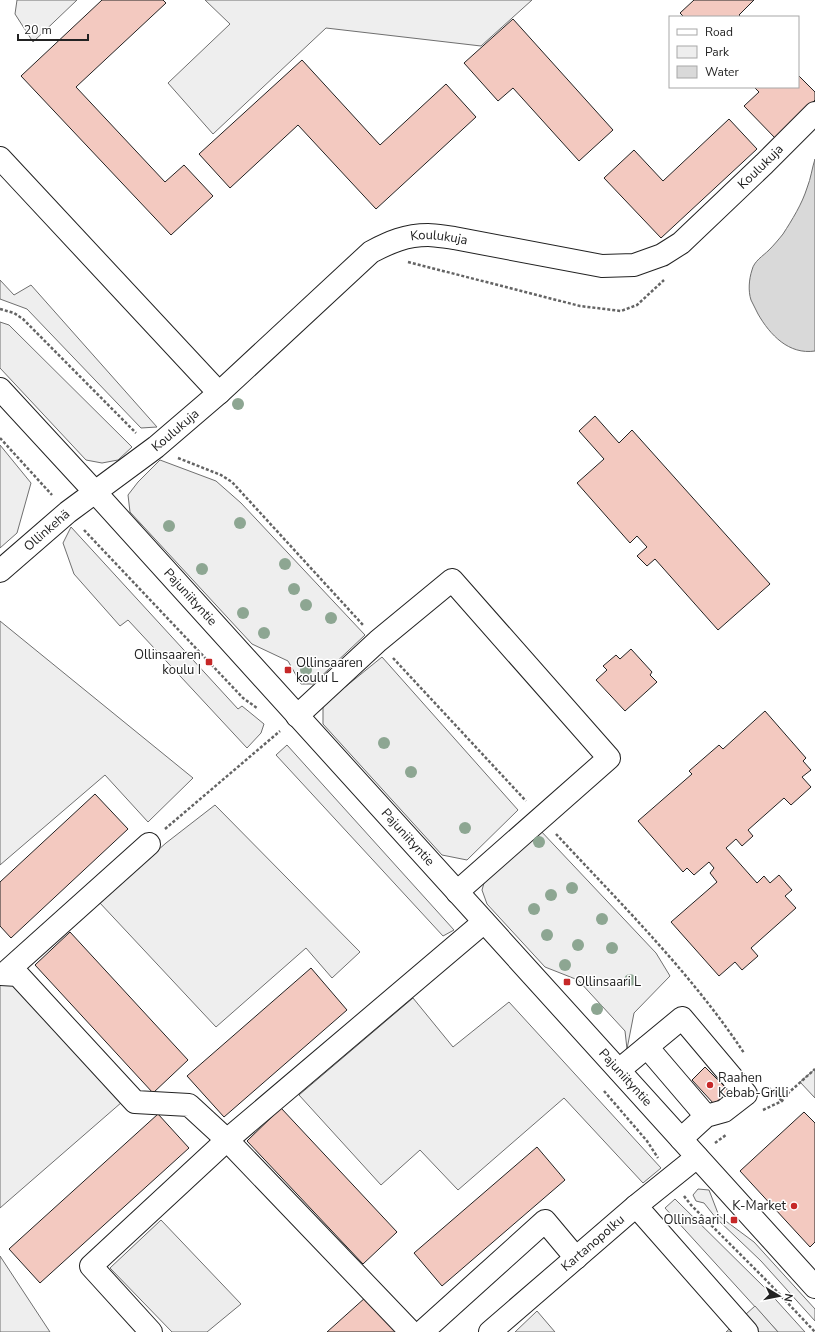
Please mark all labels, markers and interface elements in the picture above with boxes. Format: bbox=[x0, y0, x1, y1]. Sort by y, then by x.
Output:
scale bar bbox=[18, 16, 88, 42]
legend bbox=[669, 16, 799, 88]
text: 20 m bbox=[24, 22, 52, 38]
text: Road bbox=[705, 24, 733, 40]
text: Park bbox=[705, 44, 730, 60]
text: Water bbox=[705, 64, 739, 80]
street label: Koulukuja bbox=[734, 140, 788, 193]
street label: Koulukuja bbox=[409, 226, 469, 249]
street label: Koulukuja bbox=[148, 405, 203, 456]
street label: Ollinkehä bbox=[20, 505, 74, 555]
street label: Pajuniityntie bbox=[159, 564, 221, 630]
place label: Ollinsaaren koulu I bbox=[134, 646, 201, 679]
place label: Ollinsaaren koulu L bbox=[296, 654, 363, 687]
marker: Ollinsaaren koulu I bbox=[204, 657, 214, 667]
marker: Ollinsaaren koulu L bbox=[283, 665, 293, 675]
street label: Pajuniityntie bbox=[377, 805, 439, 870]
place label: Ollinsaari L bbox=[575, 973, 641, 991]
marker: Ollinsaari L bbox=[562, 977, 572, 987]
street label: Pajuniityntie bbox=[594, 1045, 656, 1110]
place label: Raahen Kebab-Grilli bbox=[718, 1069, 788, 1102]
marker: Raahen Kebab-Grilli bbox=[705, 1080, 715, 1090]
place label: K-Market bbox=[732, 1197, 786, 1215]
marker: K-Market bbox=[789, 1201, 799, 1211]
street label: Kartanopolku bbox=[557, 1211, 629, 1276]
place label: Ollinsaari I bbox=[664, 1211, 726, 1229]
marker: Ollinsaari I bbox=[729, 1215, 739, 1225]
north arrow bbox=[759, 1276, 799, 1316]
text: N bbox=[780, 1292, 796, 1303]

